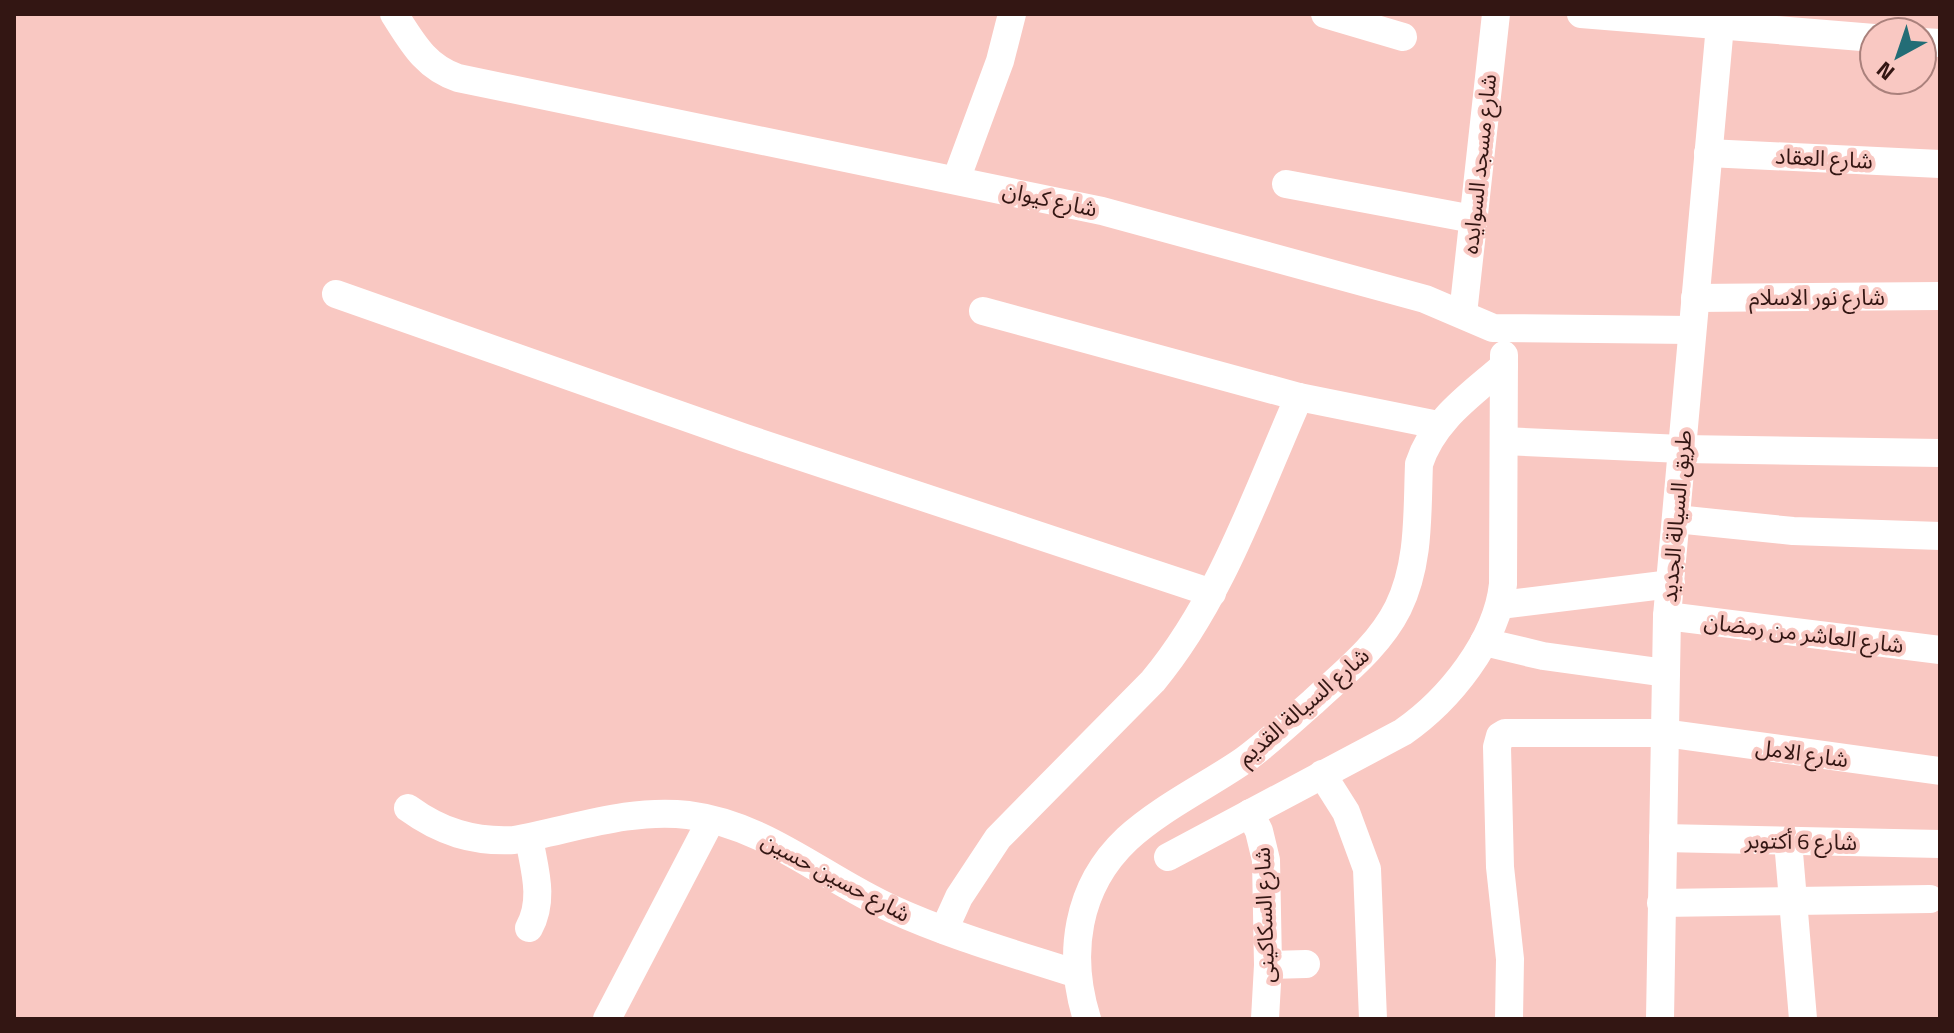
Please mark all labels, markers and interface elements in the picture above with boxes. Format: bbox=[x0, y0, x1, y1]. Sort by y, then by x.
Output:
north arrow bbox=[1858, 16, 1938, 96]
text: N bbox=[1868, 53, 1902, 89]
street label: شارع مسجد السوايده bbox=[1453, 72, 1505, 256]
street label: شارع العقاد bbox=[1774, 138, 1874, 178]
street label: شارع كيوان bbox=[1000, 172, 1100, 226]
street label: شارع نور الاسلام bbox=[1749, 280, 1885, 314]
street label: طريق السيالة الجديد bbox=[1652, 429, 1700, 603]
street label: شارع العاشر من رمضان bbox=[1702, 604, 1906, 662]
street label: شارع السيالة القديم bbox=[1229, 639, 1377, 773]
street label: شارع الامل bbox=[1753, 730, 1851, 776]
street label: شارع حسين حسين bbox=[755, 823, 917, 931]
street label: شارع 6 أكتوبر bbox=[1744, 823, 1857, 859]
street label: شارع السكاكينى bbox=[1245, 846, 1283, 984]

